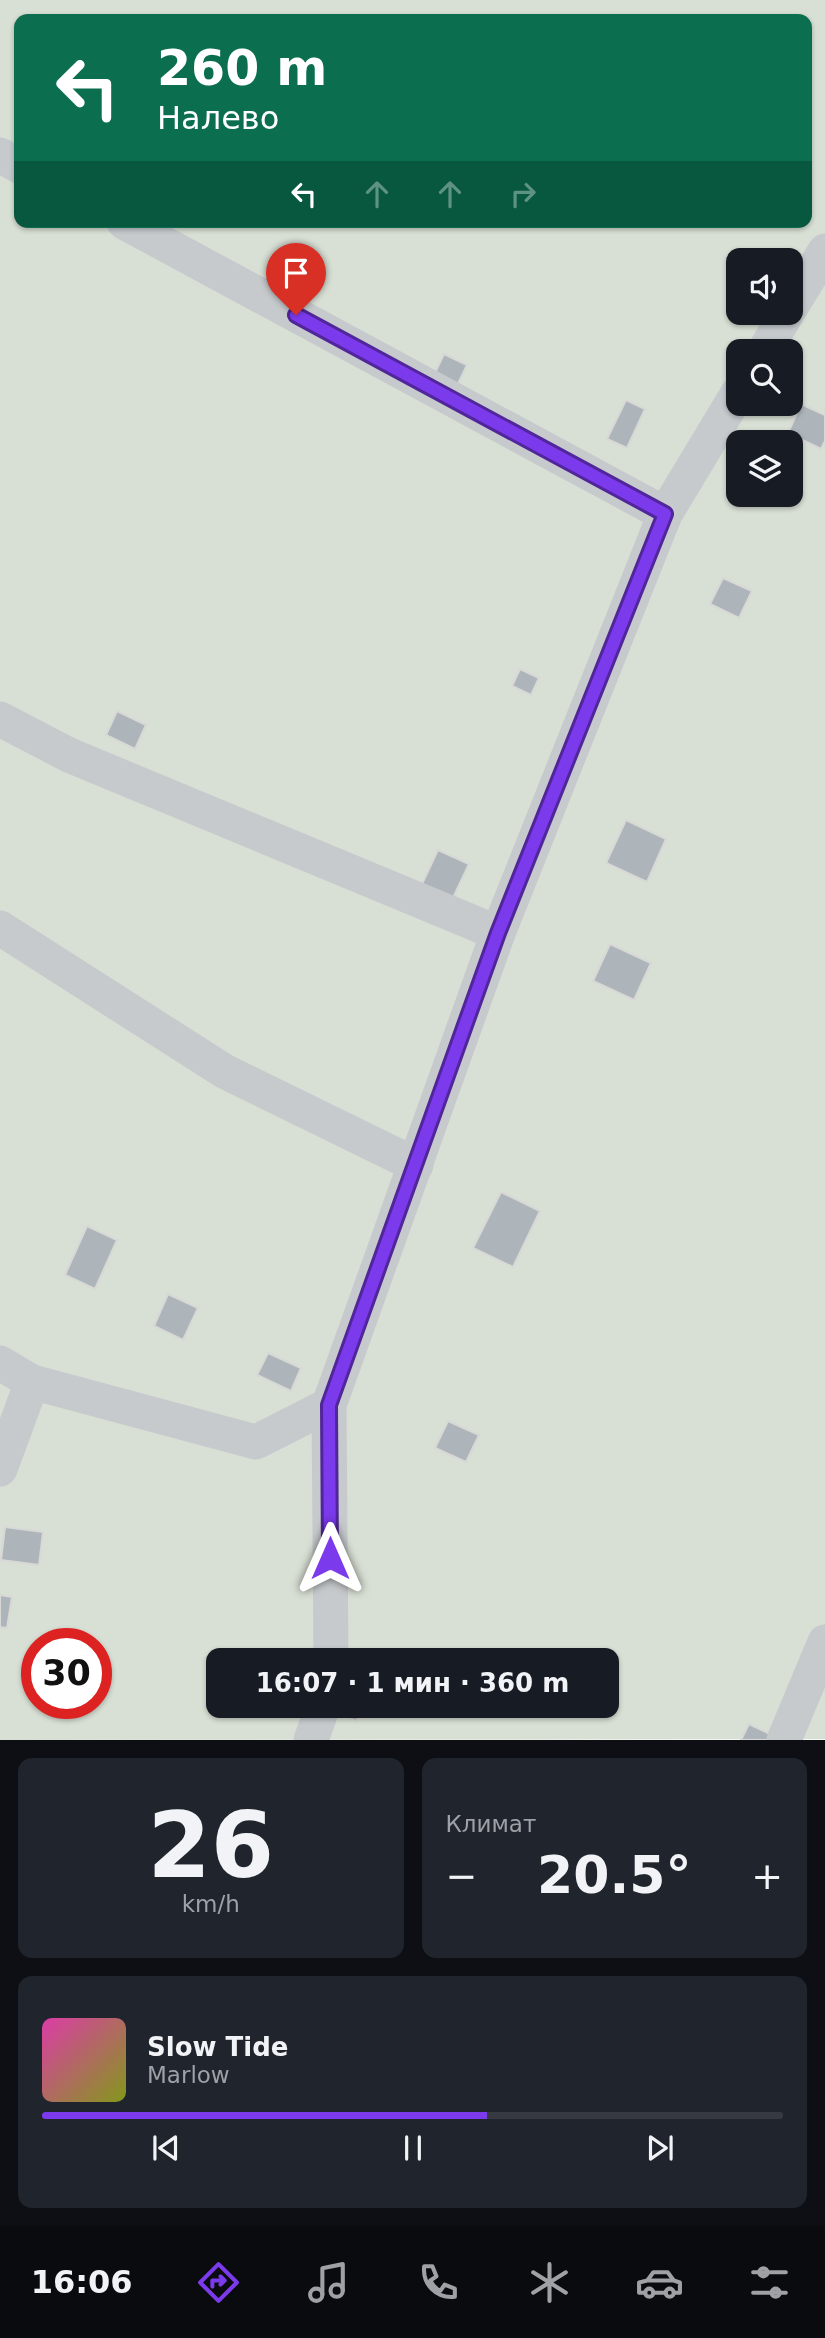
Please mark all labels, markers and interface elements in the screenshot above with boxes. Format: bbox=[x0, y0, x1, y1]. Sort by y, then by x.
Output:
text: 260 m bbox=[157, 40, 327, 97]
icon: left bbox=[42, 42, 133, 133]
text: Налево bbox=[157, 99, 279, 137]
icon: left bbox=[285, 175, 323, 213]
icon: ahead bbox=[358, 175, 396, 213]
icon: ahead bbox=[431, 175, 469, 213]
icon: right bbox=[504, 175, 542, 213]
pin bbox=[266, 243, 326, 315]
map controls bbox=[726, 248, 803, 507]
button: sound bbox=[726, 248, 803, 325]
icon: arrive bbox=[277, 254, 315, 292]
button: search bbox=[726, 339, 803, 416]
button: layers bbox=[726, 430, 803, 507]
position arrow bbox=[293, 1521, 367, 1595]
speed limit sign: 30 bbox=[21, 1628, 112, 1719]
text: 16:07 · 1 мин · 360 m bbox=[256, 1668, 569, 1698]
text: 26 bbox=[147, 1793, 274, 1898]
text: Климат bbox=[446, 1811, 536, 1837]
text: 20.5° bbox=[537, 1845, 691, 1905]
text: − bbox=[446, 1854, 477, 1898]
text: + bbox=[751, 1854, 783, 1898]
text: km/h bbox=[182, 1891, 240, 1917]
text: Slow Tide bbox=[147, 2032, 288, 2062]
text: Marlow bbox=[147, 2062, 230, 2088]
icon: previous bbox=[147, 2129, 185, 2167]
icon: pause bbox=[394, 2129, 432, 2167]
icon: next bbox=[641, 2129, 679, 2167]
icon: directions bbox=[194, 2258, 243, 2307]
icon: music bbox=[304, 2258, 353, 2307]
icon: phone bbox=[414, 2258, 463, 2307]
icon: climate bbox=[525, 2258, 574, 2307]
icon: car bbox=[635, 2258, 684, 2307]
icon: filters bbox=[745, 2258, 794, 2307]
text: 16:06 bbox=[31, 2263, 133, 2301]

